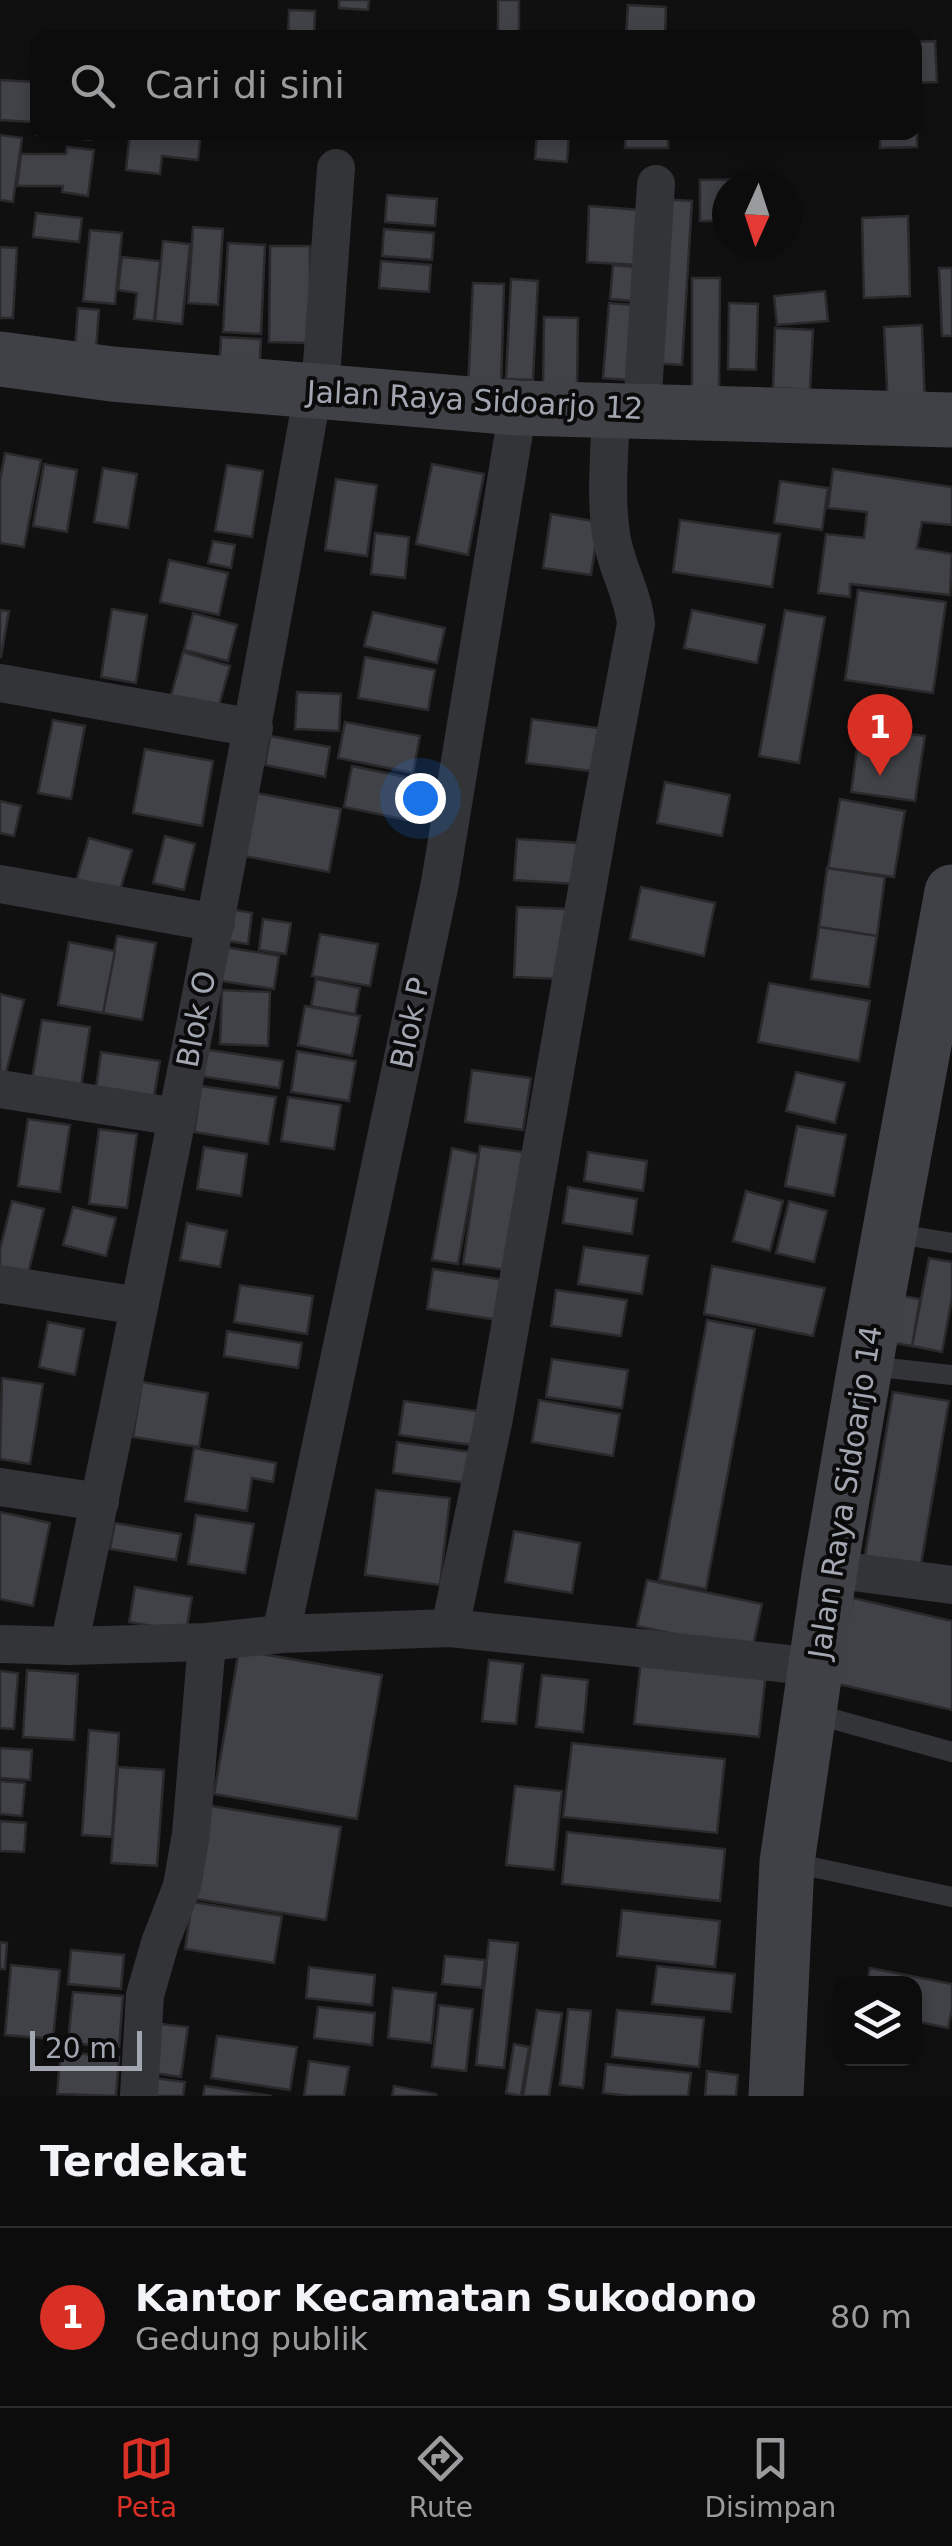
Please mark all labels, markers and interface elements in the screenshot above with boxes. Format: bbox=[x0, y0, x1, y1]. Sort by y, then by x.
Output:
search box bbox=[30, 30, 922, 140]
icon: search bbox=[65, 58, 120, 113]
text: Cari di sini bbox=[145, 63, 345, 107]
north arrow bbox=[712, 170, 802, 260]
street label: Jalan Raya Sidoarjo 12 bbox=[304, 374, 644, 426]
pin: 1 bbox=[848, 694, 912, 776]
your location bbox=[395, 773, 446, 824]
street label: Blok O bbox=[169, 968, 223, 1070]
street label: Blok P bbox=[383, 974, 437, 1072]
street label: Jalan Raya Sidoarjo 14 bbox=[801, 1323, 889, 1663]
map controls bbox=[832, 1976, 922, 2066]
button: layers bbox=[832, 1976, 922, 2066]
scale bar bbox=[30, 2026, 142, 2070]
text: 20 m bbox=[45, 2032, 117, 2065]
text: Terdekat bbox=[40, 2137, 247, 2186]
text: Kantor Kecamatan Sukodono bbox=[135, 2276, 757, 2320]
text: 1 bbox=[61, 2298, 84, 2336]
text: 80 m bbox=[830, 2298, 912, 2336]
text: Gedung publik bbox=[135, 2320, 368, 2358]
tab: Peta bbox=[116, 2431, 177, 2524]
tab: Rute bbox=[409, 2431, 473, 2524]
tab: Disimpan bbox=[705, 2431, 836, 2524]

